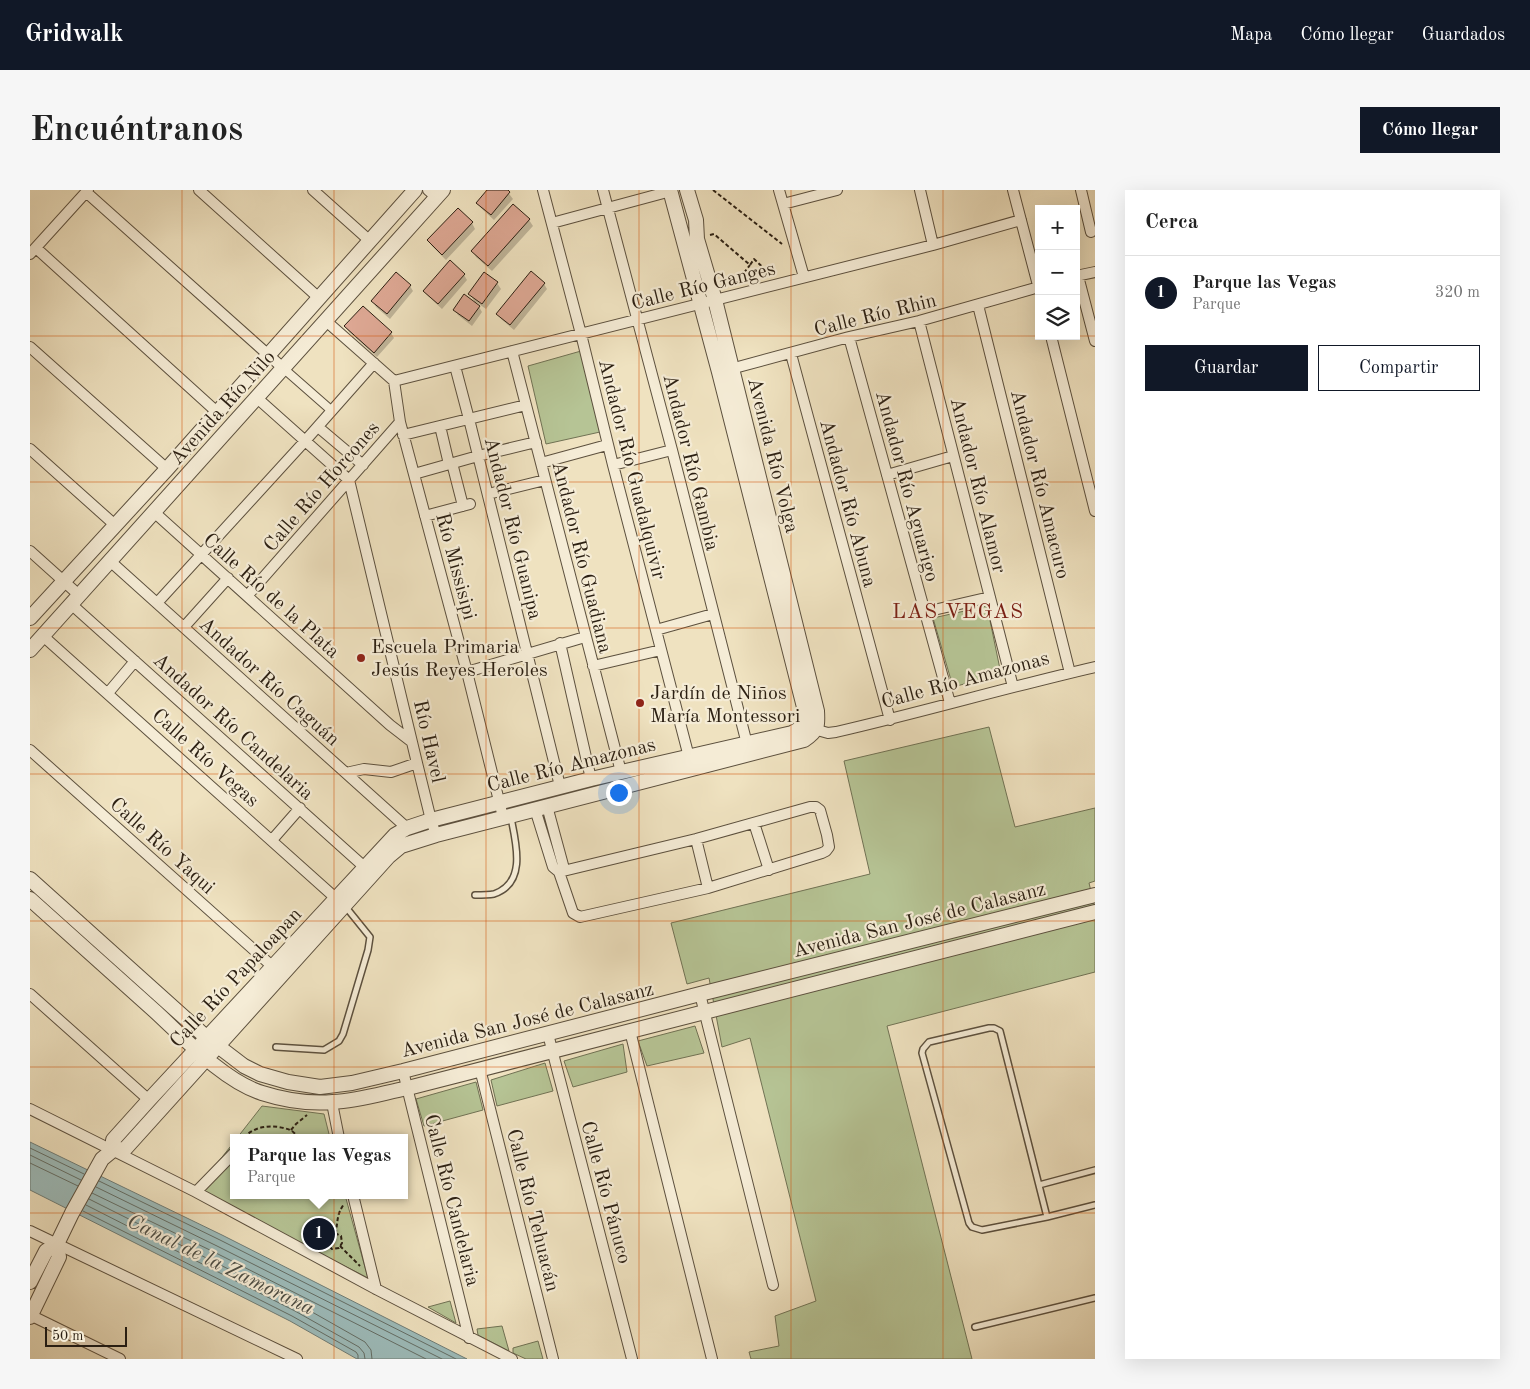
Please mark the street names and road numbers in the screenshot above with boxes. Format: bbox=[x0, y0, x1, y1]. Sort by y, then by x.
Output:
street label: Calle Río Ganges bbox=[629, 259, 778, 315]
street label: Calle Río Rhin bbox=[812, 291, 939, 341]
street label: Avenida Río Nilo bbox=[167, 347, 280, 469]
street label: Andador Río Guadalquivir bbox=[594, 357, 668, 582]
street label: Andador Río Gambia bbox=[658, 372, 722, 553]
street label: Avenida Río Volga bbox=[743, 376, 801, 536]
street label: Andador Río Amacuro bbox=[1006, 388, 1072, 581]
street label: Andador Río Aguarigo bbox=[871, 389, 941, 584]
street label: Andador Río Alamor bbox=[946, 396, 1009, 575]
street label: Calle Río Horcones bbox=[261, 418, 384, 556]
street label: Andador Río Abuna bbox=[815, 418, 879, 590]
street label: Andador Río Guanipa bbox=[480, 435, 544, 622]
street label: Andador Río Guadiana bbox=[548, 459, 615, 656]
street label: Río Missisipi bbox=[431, 511, 479, 622]
street label: Calle Río de la Plata bbox=[199, 530, 343, 663]
street label: Andador Río Caguán bbox=[195, 614, 343, 751]
street label: Calle Río Amazonas bbox=[879, 649, 1052, 713]
street label: Andador Río Candelaria bbox=[149, 650, 317, 805]
street label: Río Havel bbox=[409, 698, 447, 785]
street label: Calle Río Vegas bbox=[147, 705, 262, 811]
street label: Calle Río Amazonas bbox=[485, 735, 658, 797]
street label: Calle Río Yaqui bbox=[105, 794, 218, 899]
street label: Avenida San José de Calasanz bbox=[791, 880, 1048, 962]
street label: Calle Río Papaloapan bbox=[167, 904, 306, 1052]
street label: Avenida San José de Calasanz bbox=[399, 980, 656, 1062]
street label: Calle Río Candelaria bbox=[420, 1112, 482, 1289]
street label: Calle Río Pánuco bbox=[576, 1119, 634, 1266]
street label: Calle Río Tehuacán bbox=[502, 1127, 562, 1294]

